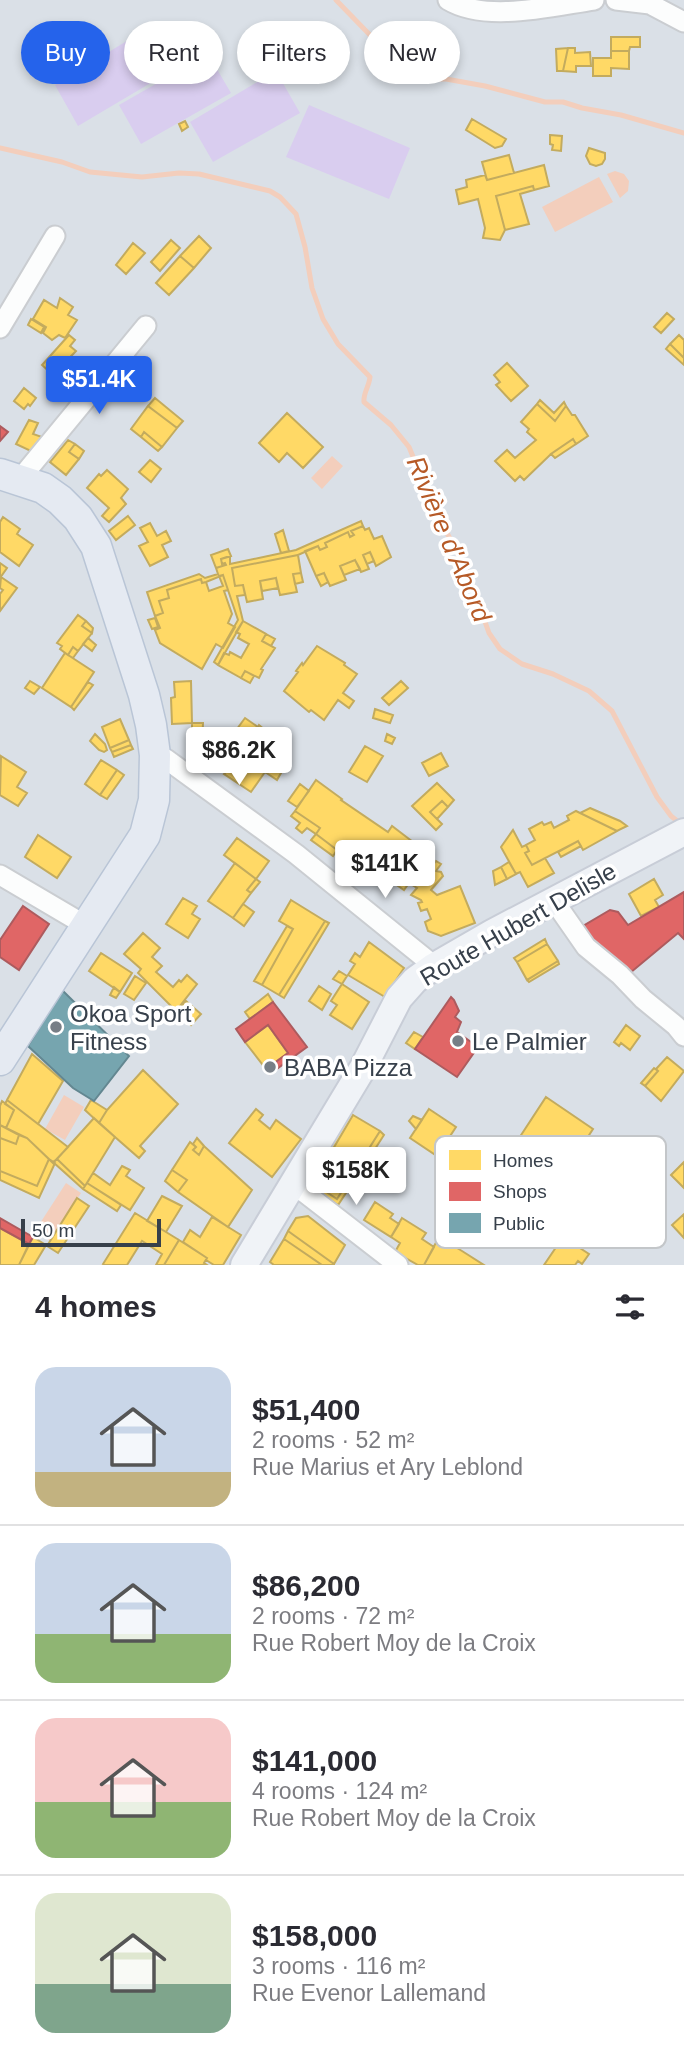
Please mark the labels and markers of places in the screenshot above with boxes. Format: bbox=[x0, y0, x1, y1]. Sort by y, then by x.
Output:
pin: $51.4K bbox=[42, 356, 156, 416]
pin: $86.2K bbox=[182, 728, 296, 787]
pin: $141K bbox=[336, 841, 434, 900]
place label: Okoa Sport Fitness bbox=[70, 1000, 192, 1055]
marker: Okoa Sport Fitness bbox=[48, 1019, 64, 1035]
place label: Le Palmier bbox=[472, 1028, 587, 1055]
marker: Le Palmier bbox=[450, 1033, 466, 1049]
place label: BABA Pizza bbox=[284, 1054, 413, 1081]
marker: BABA Pizza bbox=[262, 1059, 278, 1075]
pin: $158K bbox=[307, 1148, 405, 1207]

